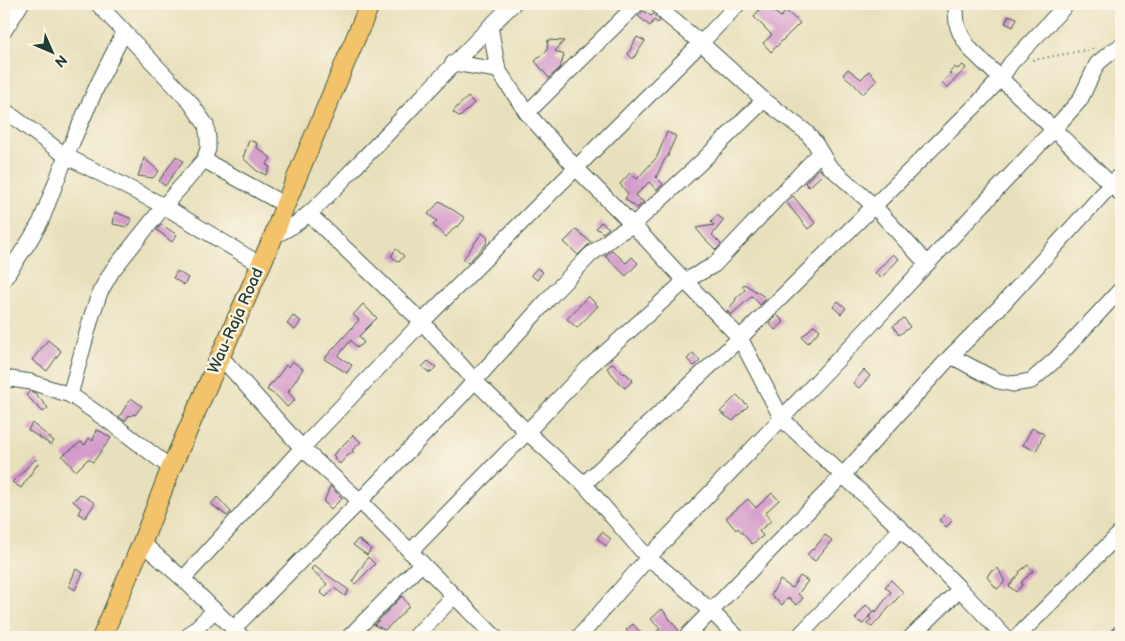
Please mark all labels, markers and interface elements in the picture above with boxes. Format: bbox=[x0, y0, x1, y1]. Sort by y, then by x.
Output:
north arrow bbox=[28, 28, 78, 78]
text: N bbox=[51, 51, 71, 71]
street label: Wau-Raja Road bbox=[204, 265, 268, 377]

